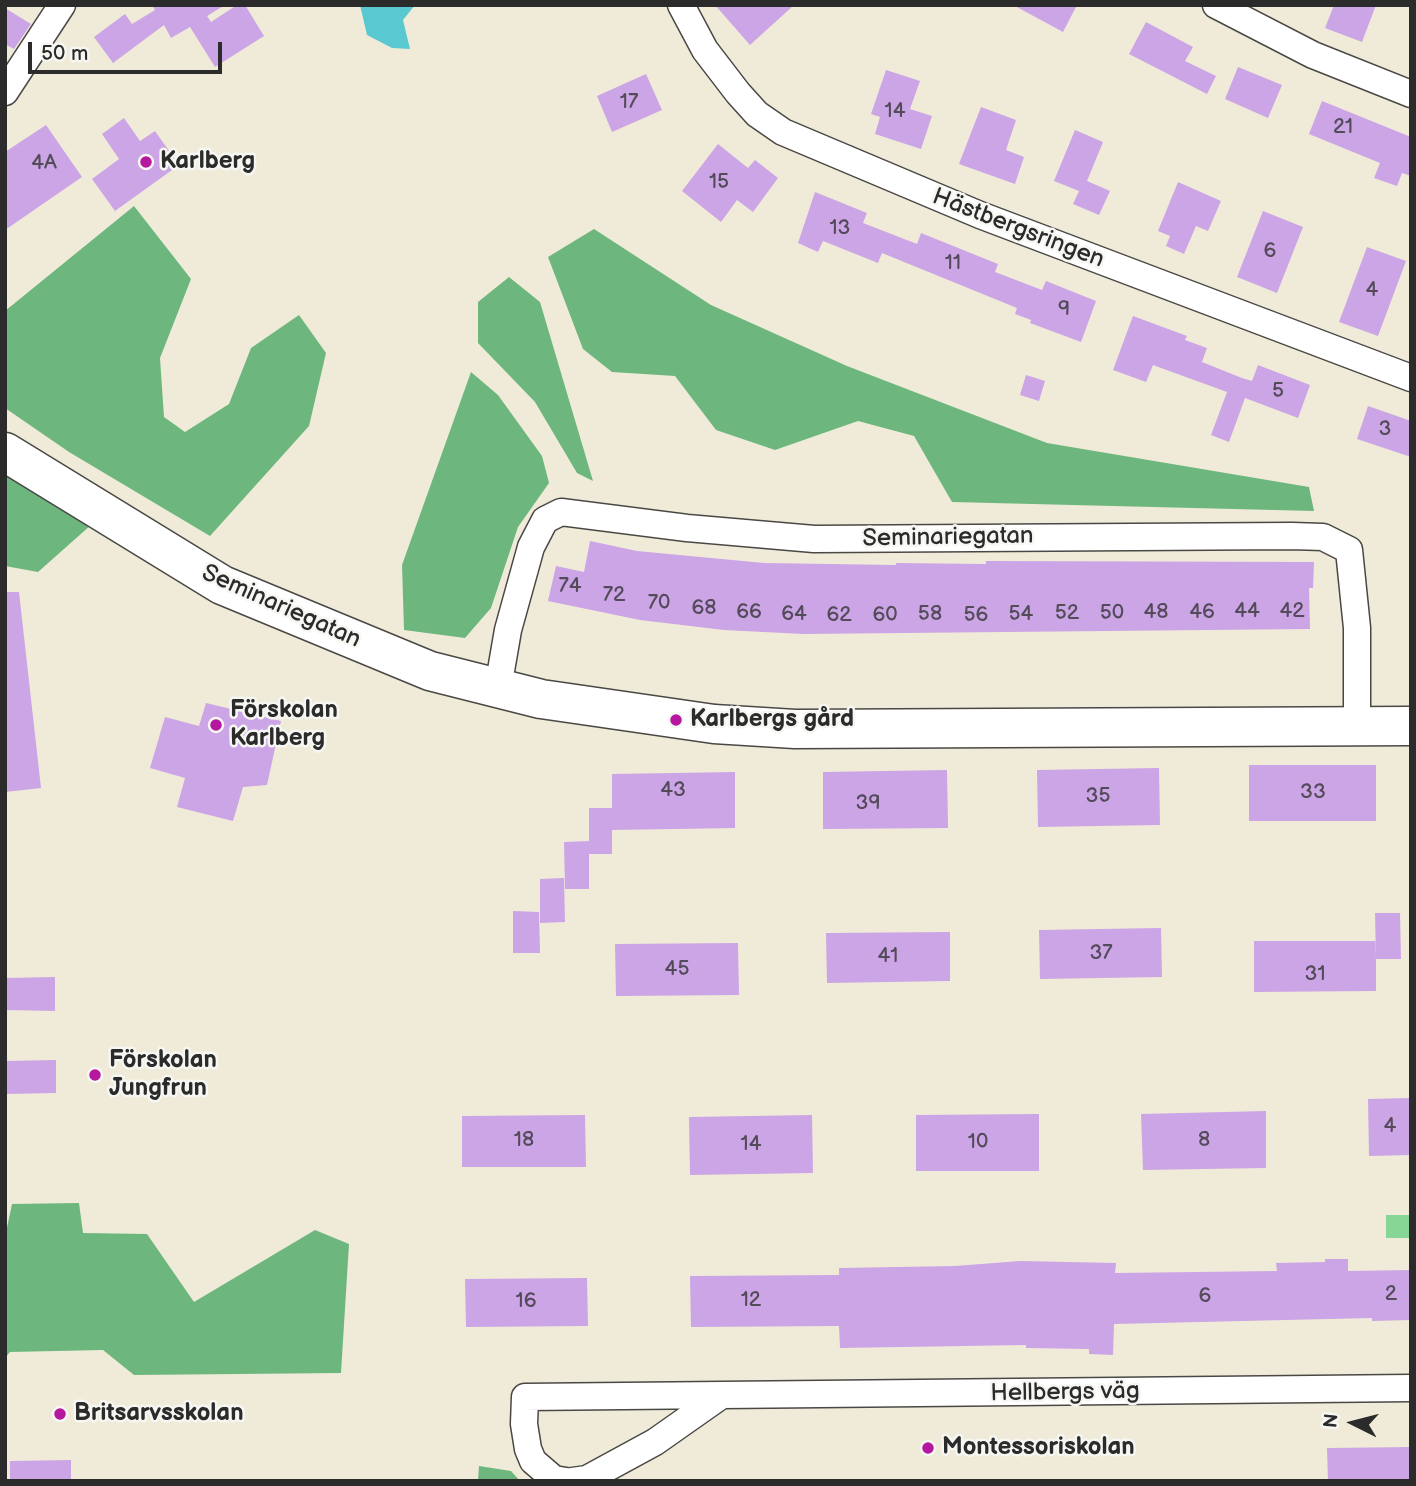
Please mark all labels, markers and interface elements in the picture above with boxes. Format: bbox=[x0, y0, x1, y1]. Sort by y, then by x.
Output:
scale bar bbox=[32, 28, 226, 72]
text: 50 m bbox=[41, 41, 88, 66]
house number: 17 bbox=[620, 90, 638, 116]
house number: 14 bbox=[885, 99, 905, 125]
house number: 21 bbox=[1333, 115, 1353, 141]
place label: Karlberg bbox=[160, 148, 255, 176]
house number: 4A bbox=[31, 151, 57, 177]
marker: Karlberg bbox=[138, 154, 154, 170]
house number: 15 bbox=[709, 170, 729, 196]
street label: Hästbergsringen bbox=[928, 183, 1108, 275]
house number: 13 bbox=[829, 216, 851, 242]
house number: 6 bbox=[1264, 239, 1276, 265]
house number: 11 bbox=[945, 251, 961, 277]
house number: 4 bbox=[1366, 278, 1378, 304]
house number: 9 bbox=[1058, 297, 1070, 323]
house number: 5 bbox=[1272, 379, 1284, 405]
house number: 3 bbox=[1379, 417, 1391, 443]
street label: Seminariegatan bbox=[862, 522, 1034, 554]
street label: Seminariegatan bbox=[197, 559, 365, 655]
house number: 74 bbox=[558, 574, 582, 600]
house number: 72 bbox=[603, 583, 625, 609]
house number: 70 bbox=[648, 591, 670, 617]
house number: 68 bbox=[691, 596, 717, 622]
house number: 44 bbox=[1234, 599, 1260, 625]
house number: 42 bbox=[1279, 599, 1305, 625]
house number: 66 bbox=[736, 600, 762, 626]
house number: 48 bbox=[1143, 600, 1169, 626]
house number: 46 bbox=[1189, 600, 1215, 626]
house number: 52 bbox=[1055, 601, 1079, 627]
house number: 50 bbox=[1100, 601, 1124, 627]
house number: 64 bbox=[781, 602, 807, 628]
house number: 58 bbox=[918, 602, 942, 628]
house number: 54 bbox=[1009, 602, 1033, 628]
house number: 62 bbox=[826, 603, 852, 629]
house number: 60 bbox=[872, 603, 898, 629]
house number: 56 bbox=[964, 603, 988, 629]
place label: Förskolan Karlberg bbox=[230, 697, 338, 753]
place label: Karlbergs gård bbox=[690, 706, 854, 734]
marker: Karlbergs gård bbox=[668, 712, 684, 728]
marker: Förskolan Karlberg bbox=[208, 717, 224, 733]
house number: 43 bbox=[660, 778, 686, 804]
house number: 33 bbox=[1300, 780, 1326, 806]
house number: 35 bbox=[1086, 784, 1110, 810]
house number: 39 bbox=[855, 791, 881, 817]
house number: 37 bbox=[1089, 941, 1113, 967]
house number: 41 bbox=[878, 944, 898, 970]
house number: 45 bbox=[665, 957, 689, 983]
house number: 31 bbox=[1304, 962, 1326, 988]
place label: Förskolan Jungfrun bbox=[109, 1047, 217, 1103]
marker: Förskolan Jungfrun bbox=[87, 1067, 103, 1083]
house number: 4 bbox=[1384, 1114, 1396, 1140]
house number: 18 bbox=[514, 1128, 534, 1154]
house number: 8 bbox=[1198, 1128, 1210, 1154]
house number: 10 bbox=[968, 1130, 988, 1156]
house number: 14 bbox=[741, 1132, 761, 1158]
house number: 2 bbox=[1385, 1282, 1397, 1308]
house number: 6 bbox=[1199, 1284, 1211, 1310]
house number: 12 bbox=[741, 1288, 761, 1314]
house number: 16 bbox=[516, 1289, 536, 1315]
street label: Hellbergs väg bbox=[990, 1377, 1140, 1409]
north arrow bbox=[1318, 1388, 1388, 1458]
place label: Britsarvsskolan bbox=[74, 1400, 244, 1428]
marker: Britsarvsskolan bbox=[52, 1406, 68, 1422]
text: N bbox=[1319, 1412, 1344, 1429]
place label: Montessoriskolan bbox=[942, 1434, 1135, 1462]
marker: Montessoriskolan bbox=[920, 1440, 936, 1456]

